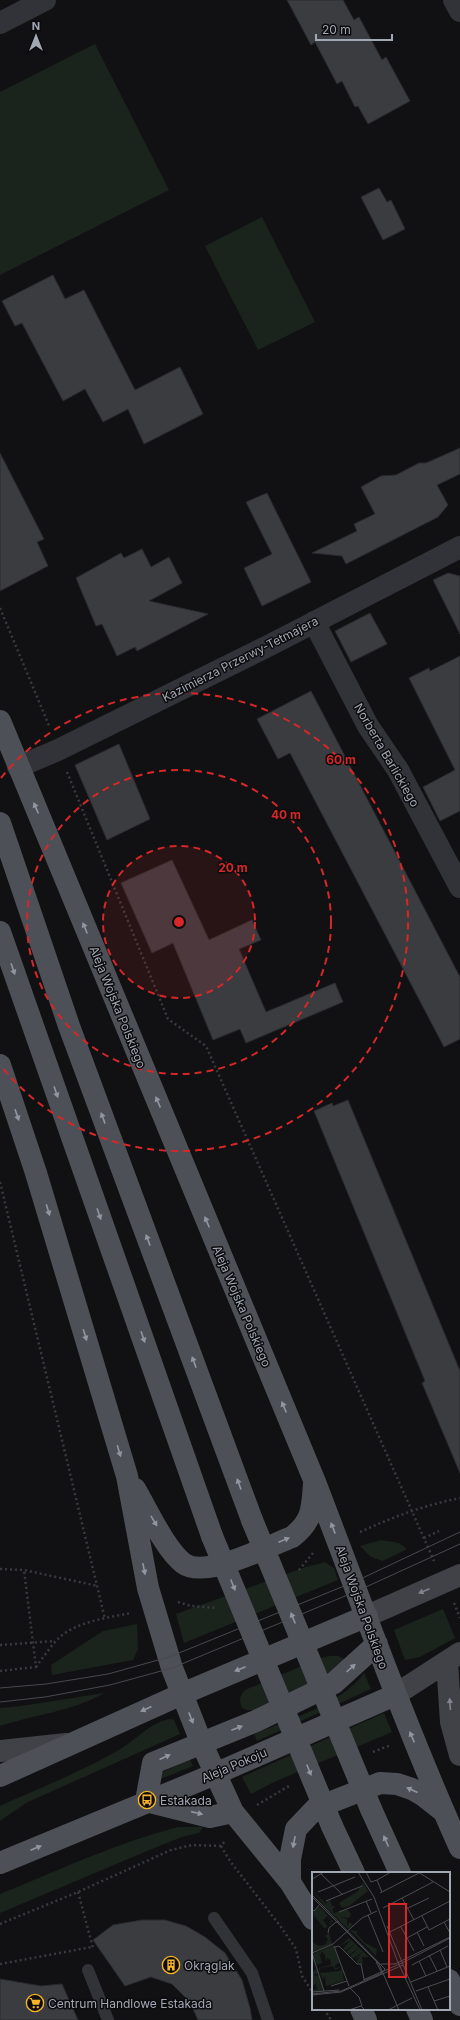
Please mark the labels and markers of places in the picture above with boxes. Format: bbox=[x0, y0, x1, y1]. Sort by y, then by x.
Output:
centre of rings bbox=[172, 915, 186, 929]
bus stop icon: Estakada bbox=[137, 1790, 157, 1810]
place label: Estakada bbox=[160, 1793, 212, 1808]
building icon: Okrąglak bbox=[161, 1955, 181, 1975]
place label: Okrąglak bbox=[184, 1958, 235, 1973]
supermarket icon: Centrum Handlowe Estakada bbox=[25, 1993, 45, 2013]
place label: Centrum Handlowe Estakada bbox=[48, 1996, 212, 2011]

